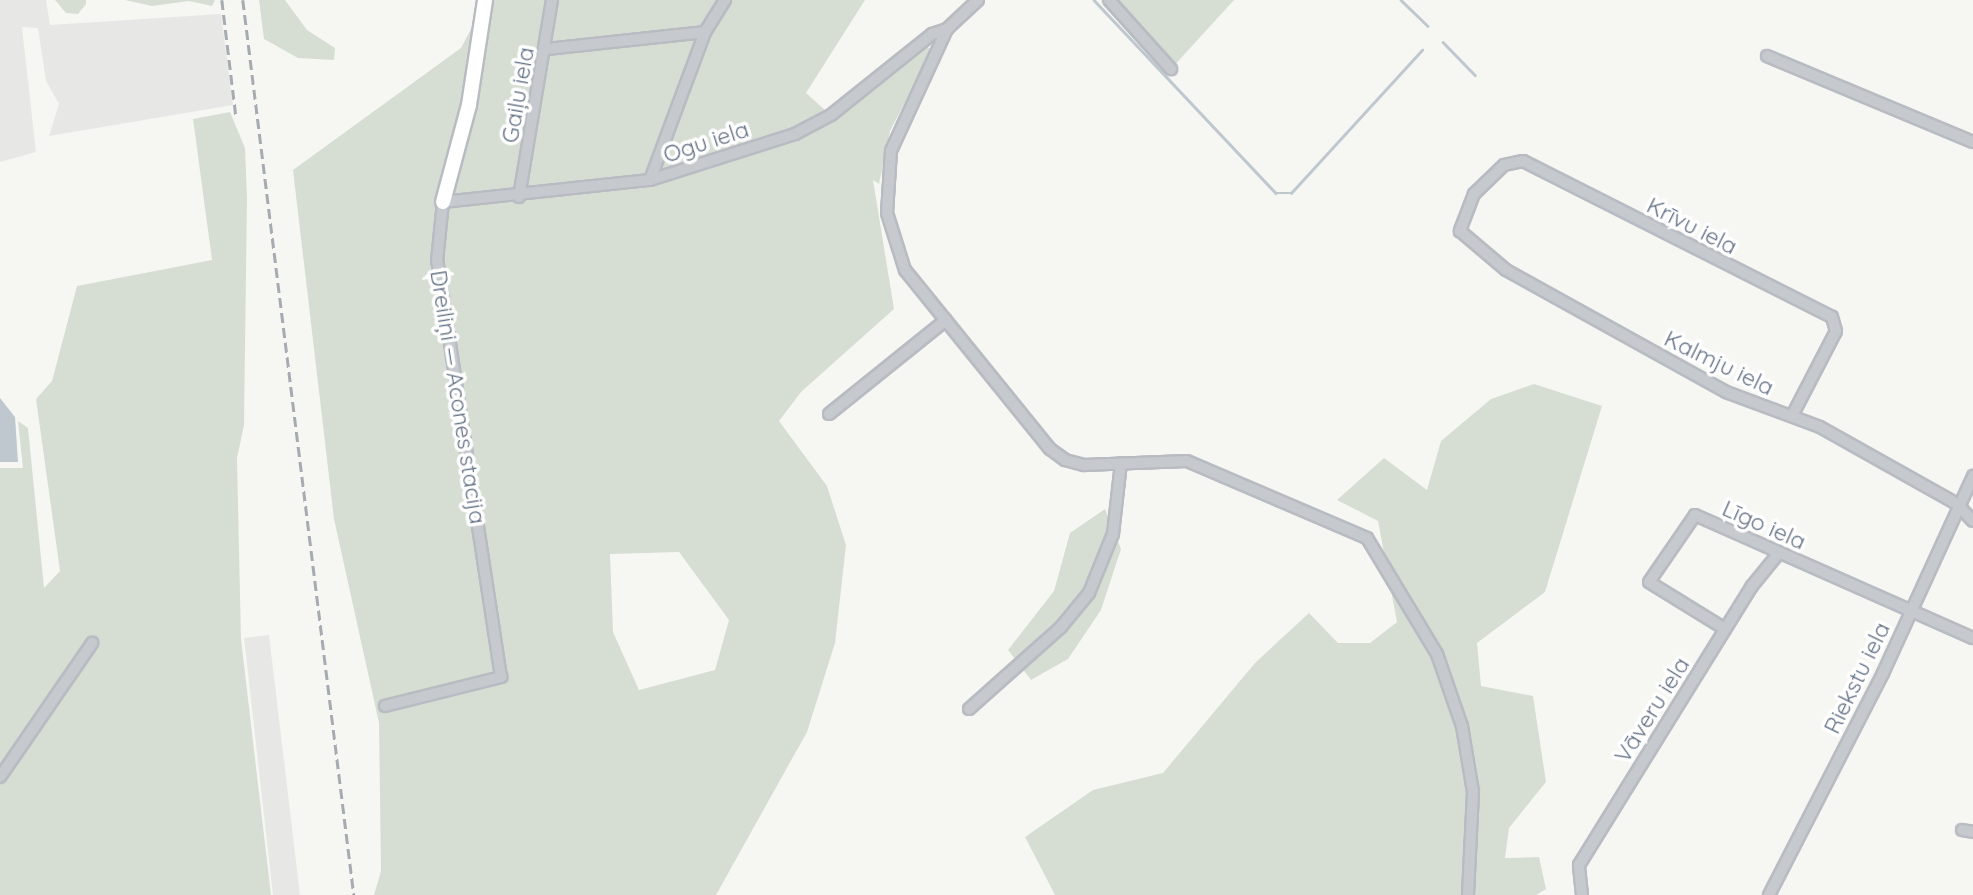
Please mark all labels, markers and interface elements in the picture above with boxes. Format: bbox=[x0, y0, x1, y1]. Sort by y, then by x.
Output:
street label: Gaiļu iela bbox=[496, 45, 540, 145]
street label: Ogu iela bbox=[660, 115, 752, 169]
street label: Krīvu iela bbox=[1642, 192, 1742, 260]
street label: Dreiliņi — Acones stacija bbox=[424, 268, 492, 526]
street label: Kalmju iela bbox=[1660, 325, 1778, 401]
street label: Līgo iela bbox=[1718, 494, 1810, 556]
street label: Riekstu iela bbox=[1818, 618, 1896, 738]
street label: Vāveru iela bbox=[1609, 652, 1695, 768]

